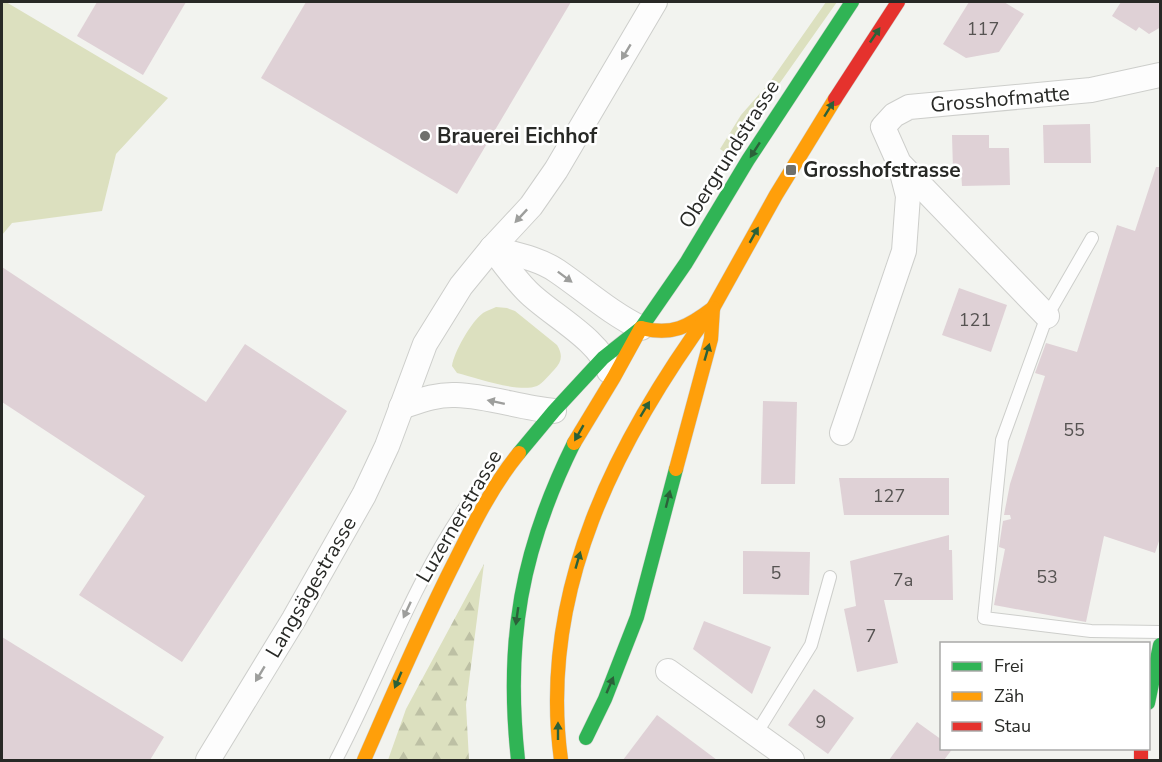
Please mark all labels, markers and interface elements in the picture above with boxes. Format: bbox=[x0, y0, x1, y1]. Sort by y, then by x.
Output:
house number: 117 bbox=[967, 17, 999, 41]
one-way arrow bbox=[870, 27, 881, 43]
one-way arrow bbox=[620, 44, 631, 60]
street label: Obergrundstrasse bbox=[672, 75, 786, 233]
street label: Grosshofmatte bbox=[929, 79, 1071, 119]
one-way arrow bbox=[823, 101, 834, 117]
place label: Brauerei Eichhof bbox=[437, 122, 597, 150]
marker: Brauerei Eichhof bbox=[418, 129, 432, 143]
one-way arrow bbox=[749, 142, 760, 158]
place label: Grosshofstrasse bbox=[803, 156, 961, 184]
marker: Grosshofstrasse bbox=[784, 163, 798, 177]
one-way arrow bbox=[515, 209, 529, 223]
one-way arrow bbox=[749, 226, 759, 243]
one-way arrow bbox=[557, 271, 573, 283]
house number: 121 bbox=[959, 308, 991, 332]
one-way arrow bbox=[703, 343, 712, 361]
one-way arrow bbox=[487, 397, 506, 406]
one-way arrow bbox=[639, 401, 650, 417]
house number: 55 bbox=[1063, 418, 1085, 442]
one-way arrow bbox=[574, 425, 585, 441]
street label: Luzernerstrasse bbox=[410, 445, 508, 587]
house number: 127 bbox=[873, 484, 905, 508]
one-way arrow bbox=[664, 490, 674, 508]
street label: Langsägestrasse bbox=[259, 511, 363, 663]
one-way arrow bbox=[574, 551, 583, 569]
house number: 5 bbox=[771, 561, 781, 585]
house number: 53 bbox=[1036, 565, 1058, 589]
house number: 7a bbox=[893, 568, 913, 592]
one-way arrow bbox=[402, 602, 411, 619]
one-way arrow bbox=[513, 607, 522, 626]
house number: 7 bbox=[866, 624, 876, 648]
legend bbox=[940, 642, 1150, 750]
text: Frei bbox=[994, 654, 1024, 678]
one-way arrow bbox=[255, 666, 266, 683]
one-way arrow bbox=[393, 671, 402, 689]
one-way arrow bbox=[606, 676, 616, 694]
text: Zäh bbox=[994, 684, 1024, 708]
house number: 9 bbox=[816, 710, 826, 734]
text: Stau bbox=[994, 714, 1031, 738]
one-way arrow bbox=[553, 721, 563, 740]

